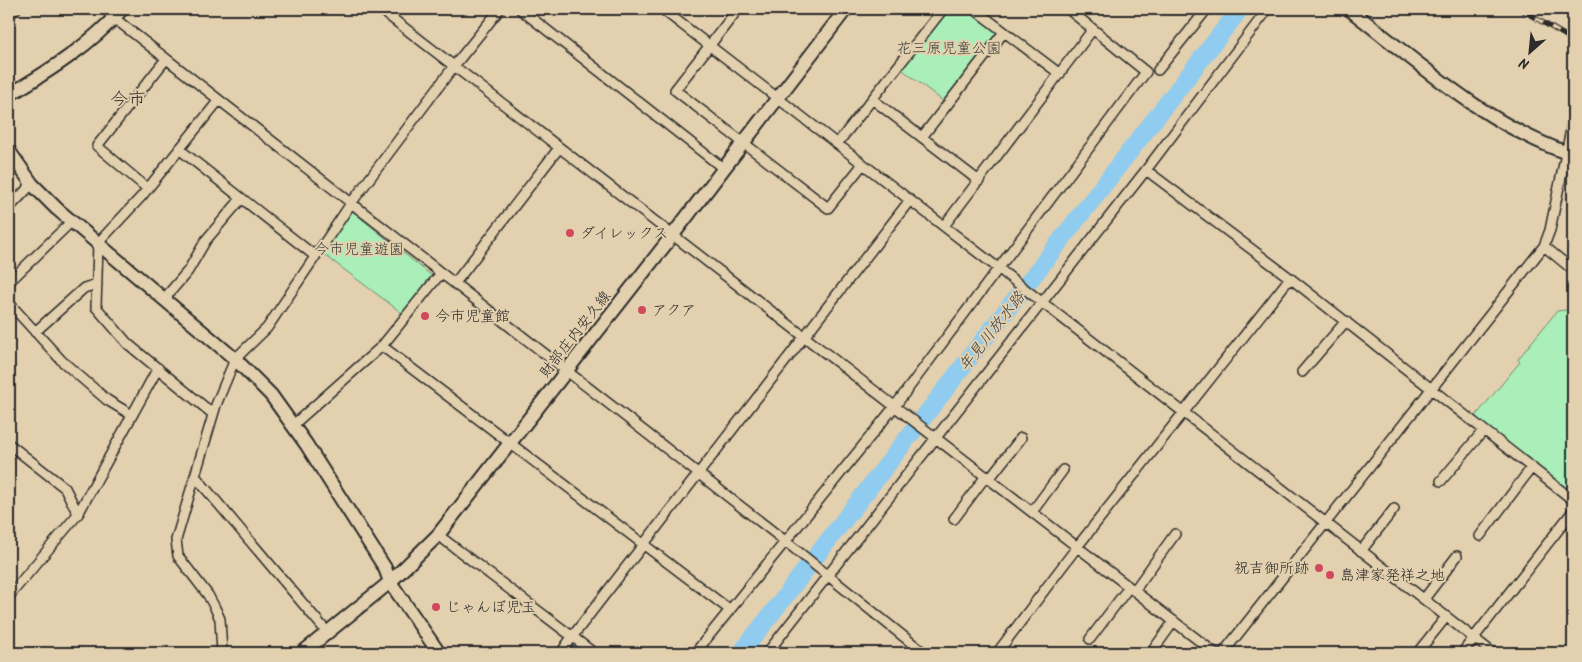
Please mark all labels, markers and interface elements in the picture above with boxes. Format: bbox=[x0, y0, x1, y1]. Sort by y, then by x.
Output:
north arrow bbox=[1504, 28, 1554, 78]
park label: 花三原児童公園 bbox=[896, 37, 1002, 61]
text: N bbox=[1515, 51, 1533, 75]
district label: 今市 bbox=[110, 86, 146, 115]
place label: ダイレックス bbox=[580, 222, 668, 246]
marker: ダイレックス bbox=[564, 227, 576, 239]
park label: 今市児童遊園 bbox=[314, 238, 404, 262]
street label: 財部庄内安久線 bbox=[534, 286, 618, 383]
water label: 年見川放水路 bbox=[953, 286, 1032, 377]
place label: アクア bbox=[652, 299, 696, 323]
marker: アクア bbox=[636, 304, 648, 316]
place label: 今市児童館 bbox=[435, 305, 510, 329]
marker: 今市児童館 bbox=[419, 310, 431, 322]
place label: 祝吉御所跡 bbox=[1234, 557, 1309, 581]
marker: 祝吉御所跡 bbox=[1313, 562, 1325, 574]
place label: 島津家発祥之地 bbox=[1340, 564, 1445, 588]
marker: 島津家発祥之地 bbox=[1324, 569, 1336, 581]
place label: じゃんぼ児玉 bbox=[446, 596, 536, 620]
marker: じゃんぼ児玉 bbox=[430, 601, 442, 613]

